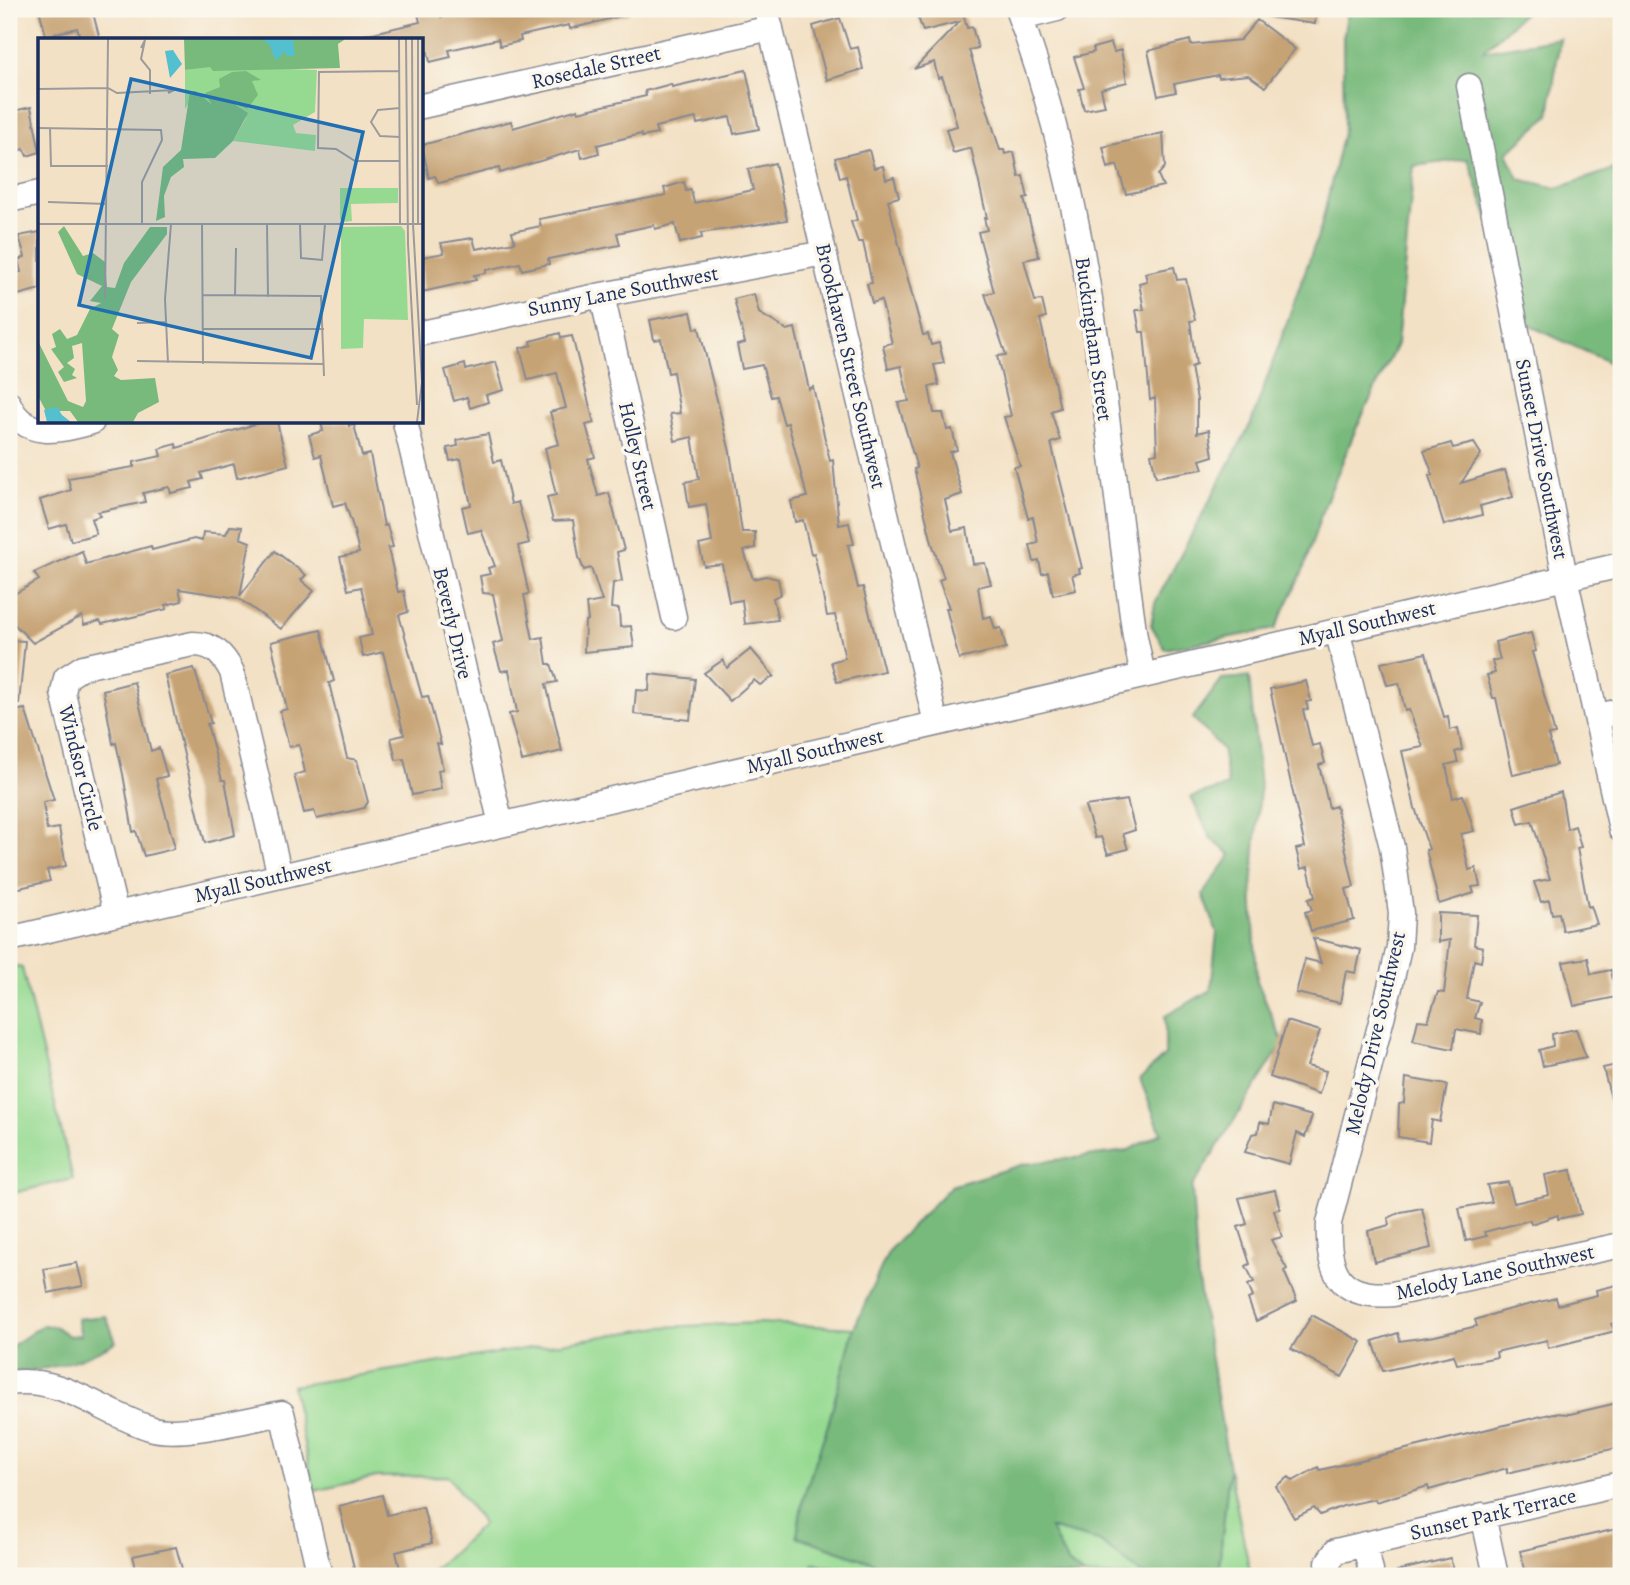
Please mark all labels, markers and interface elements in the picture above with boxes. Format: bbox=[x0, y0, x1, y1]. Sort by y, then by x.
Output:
inset map bbox=[38, 38, 424, 424]
street label: Rosedale Street bbox=[529, 39, 663, 95]
street label: Brookhaven Street Southwest bbox=[809, 240, 893, 492]
street label: Buckingham Street bbox=[1069, 255, 1119, 423]
street label: Sunny Lane Southwest bbox=[525, 259, 721, 323]
street label: Sunset Drive Southwest bbox=[1509, 356, 1575, 562]
street label: Holley Street bbox=[612, 399, 664, 513]
street label: Beverly Drive bbox=[427, 564, 479, 682]
street label: Myall Southwest bbox=[1296, 594, 1438, 652]
street label: Windsor Circle bbox=[52, 701, 110, 834]
street label: Myall Southwest bbox=[744, 722, 886, 780]
street label: Myall Southwest bbox=[192, 851, 334, 909]
street label: Melody Drive Southwest bbox=[1338, 928, 1412, 1137]
street label: Melody Lane Southwest bbox=[1393, 1237, 1597, 1307]
street label: Sunset Park Terrace bbox=[1407, 1481, 1579, 1547]

